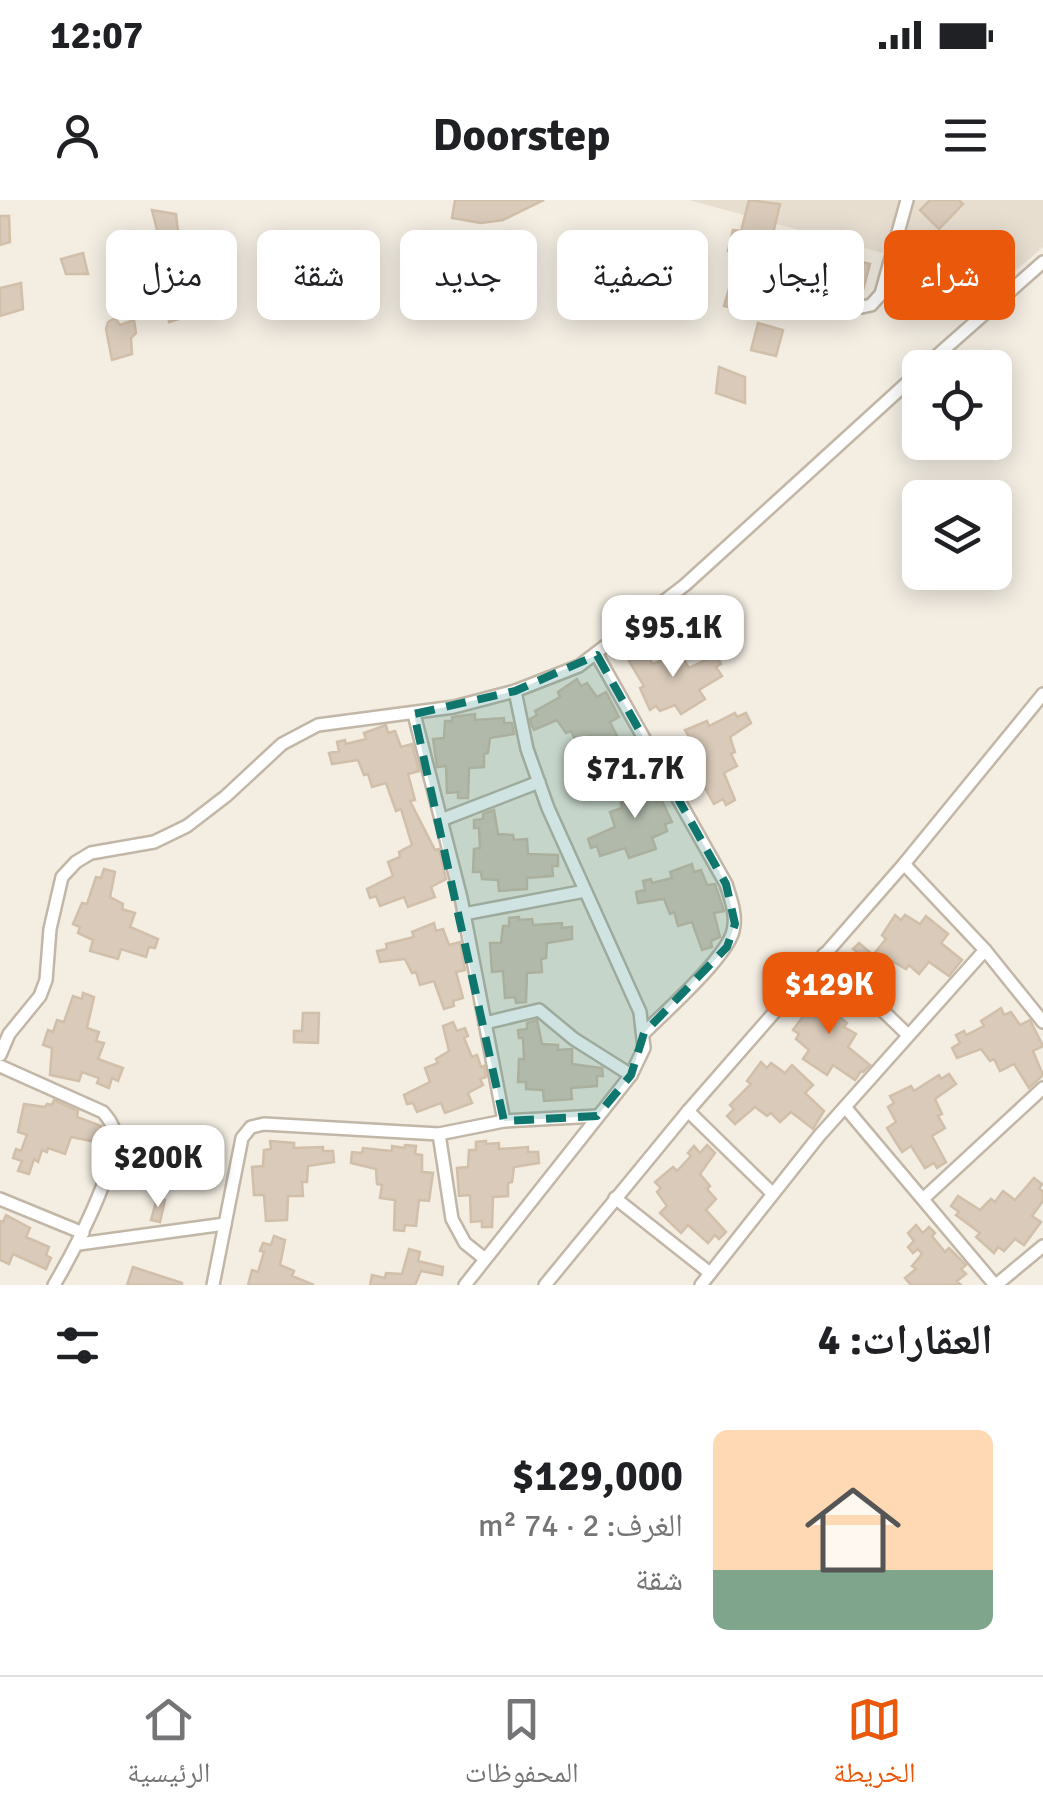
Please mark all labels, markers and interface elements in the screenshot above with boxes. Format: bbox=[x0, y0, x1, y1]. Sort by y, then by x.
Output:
text: 12:07 bbox=[50, 12, 143, 59]
icon: person bbox=[50, 108, 105, 163]
text: Doorstep bbox=[433, 108, 610, 163]
icon: menu bbox=[938, 108, 993, 163]
chip: منزل bbox=[106, 230, 237, 320]
chip: شقة bbox=[257, 230, 380, 320]
chip: جديد bbox=[400, 230, 537, 320]
chip: تصفية bbox=[557, 230, 708, 320]
chip: إيجار bbox=[728, 230, 864, 320]
chip: شراء bbox=[884, 230, 1015, 320]
map controls bbox=[902, 350, 1012, 590]
button: locate bbox=[902, 350, 1012, 460]
button: layers bbox=[902, 480, 1012, 590]
pin: $95.1K bbox=[592, 595, 754, 680]
text: $95.1K bbox=[624, 608, 722, 647]
pin: $71.7K bbox=[554, 736, 716, 821]
text: $71.7K bbox=[586, 749, 684, 788]
pin: $129K bbox=[759, 952, 899, 1037]
text: $129K bbox=[785, 965, 873, 1004]
pin: $200K bbox=[88, 1125, 228, 1210]
text: $200K bbox=[114, 1138, 202, 1177]
text: العقارات: 4 bbox=[818, 1315, 993, 1366]
icon: filters bbox=[50, 1318, 105, 1373]
text: $129,000 bbox=[512, 1451, 683, 1502]
icon: home bbox=[793, 1470, 913, 1590]
text: الغرف: 2 · 74 m² bbox=[478, 1506, 683, 1545]
text: شقة bbox=[635, 1560, 683, 1599]
tab: الرئيسية bbox=[127, 1692, 210, 1800]
tab: المحفوظات bbox=[465, 1692, 579, 1800]
tab: الخريطة bbox=[833, 1692, 916, 1800]

